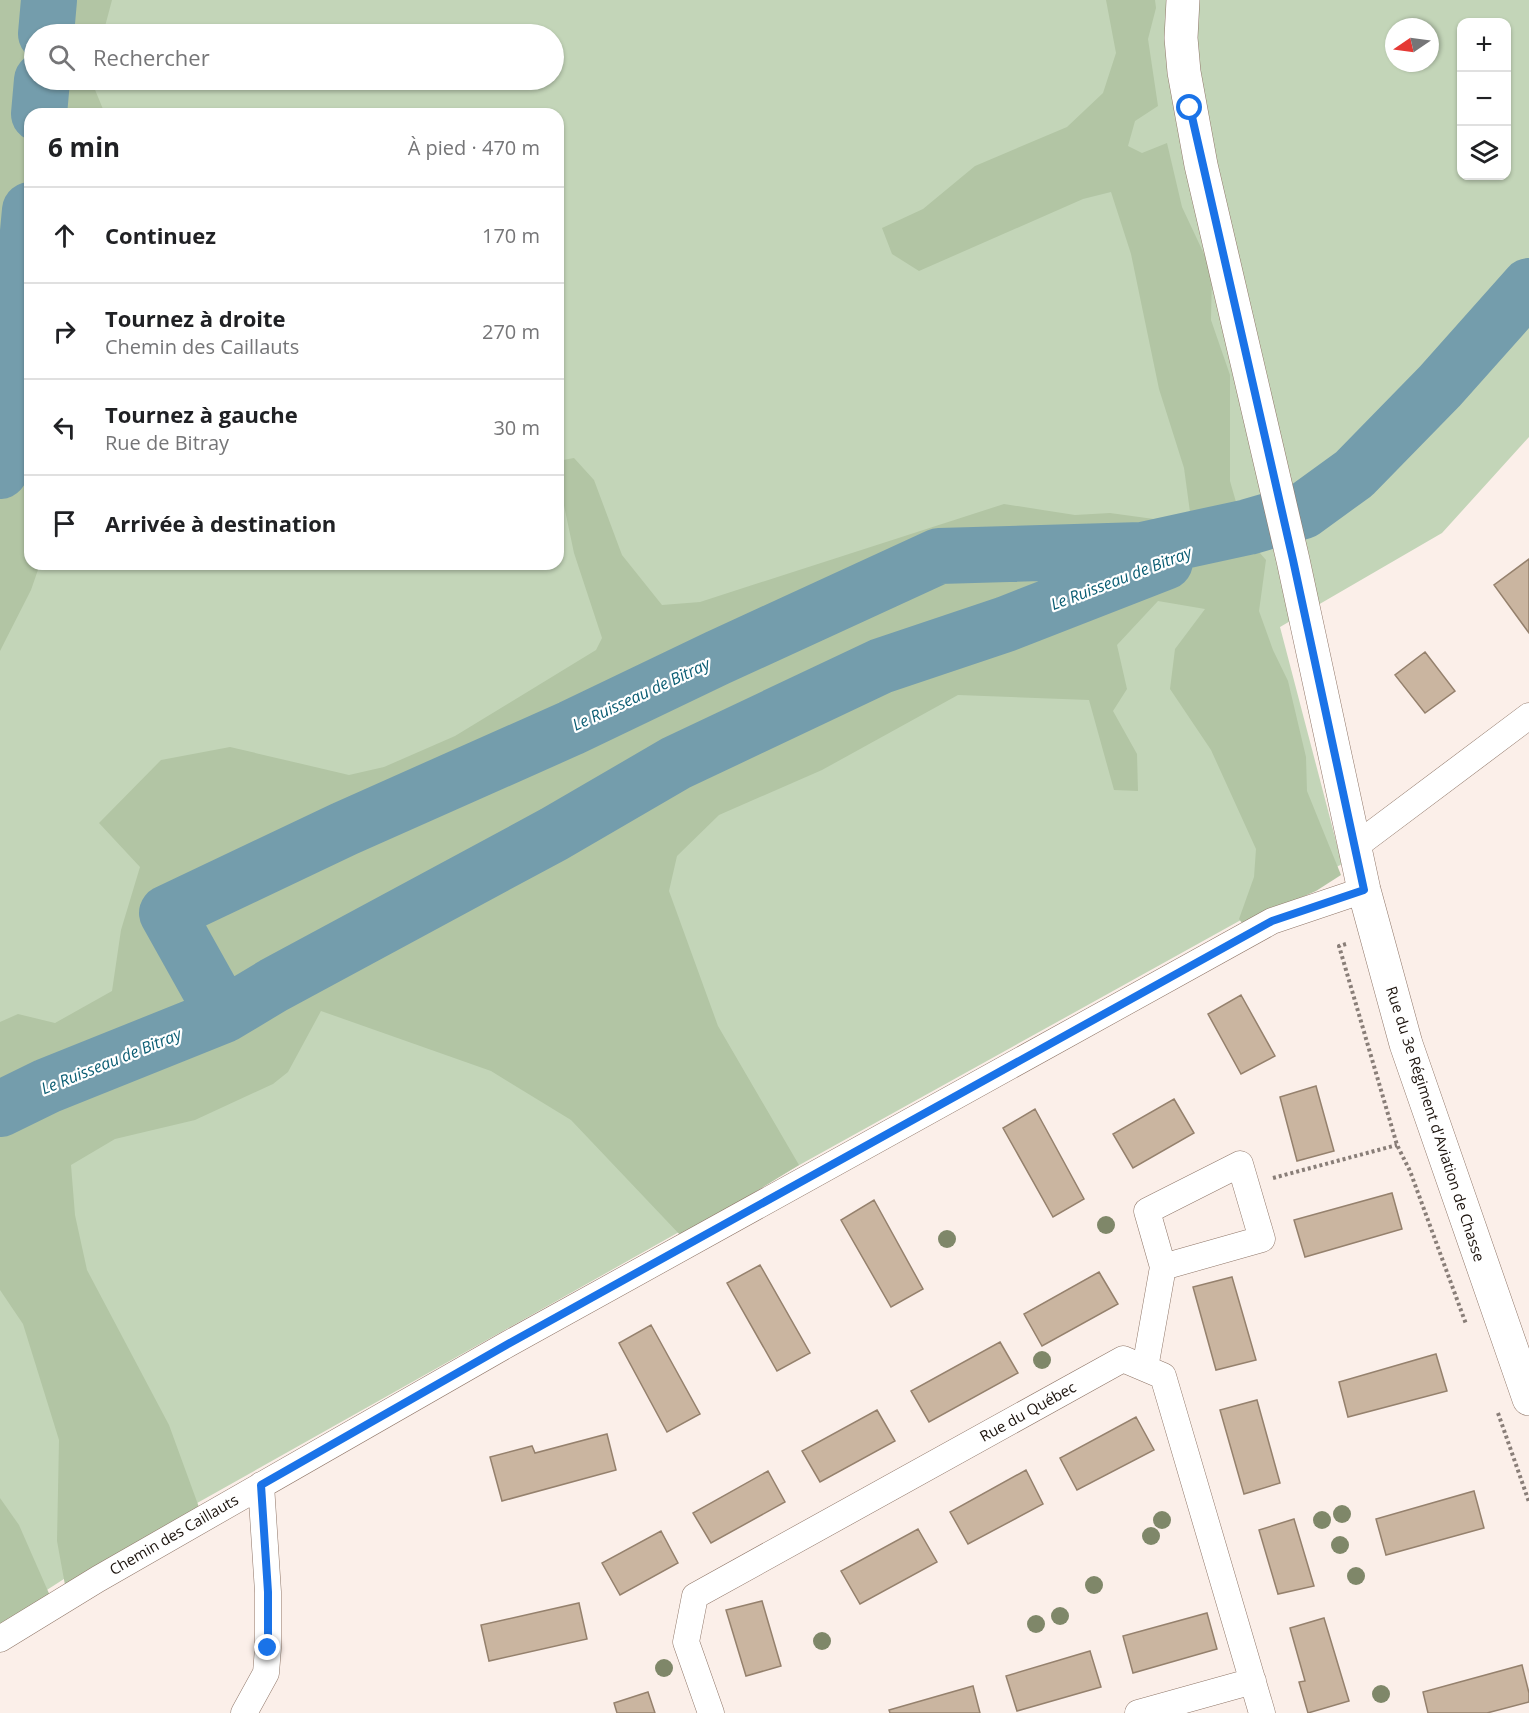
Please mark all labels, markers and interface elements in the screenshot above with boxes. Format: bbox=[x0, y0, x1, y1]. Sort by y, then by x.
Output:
north arrow bbox=[1385, 18, 1439, 72]
map controls bbox=[1457, 18, 1511, 180]
button: + bbox=[1457, 18, 1511, 72]
search box bbox=[24, 24, 564, 90]
icon: search bbox=[45, 41, 78, 74]
text: Rechercher bbox=[93, 42, 210, 72]
button: − bbox=[1457, 72, 1511, 126]
route start bbox=[1176, 94, 1202, 120]
button: layers bbox=[1457, 126, 1511, 180]
text: 6 min bbox=[48, 129, 120, 165]
text: À pied · 470 m bbox=[408, 134, 540, 161]
icon: ahead bbox=[48, 219, 81, 252]
text: Continuez bbox=[105, 220, 216, 250]
text: 170 m bbox=[482, 222, 540, 249]
text: Tournez à droite bbox=[105, 303, 286, 333]
icon: right bbox=[48, 315, 81, 348]
text: 270 m bbox=[482, 318, 540, 345]
text: Chemin des Caillauts bbox=[105, 333, 299, 360]
text: Tournez à gauche bbox=[105, 399, 298, 429]
icon: left bbox=[48, 411, 81, 444]
text: 30 m bbox=[493, 414, 540, 441]
text: Rue de Bitray bbox=[105, 429, 229, 456]
icon: arrive bbox=[48, 507, 81, 540]
text: Arrivée à destination bbox=[105, 508, 336, 538]
water label: Le Ruisseau de Bitray bbox=[1047, 540, 1196, 615]
water label: Le Ruisseau de Bitray bbox=[569, 652, 715, 736]
street label: Rue du 3e Régiment d'Aviation de Chasse bbox=[1382, 983, 1490, 1264]
water label: Le Ruisseau de Bitray bbox=[38, 1022, 186, 1099]
street label: Rue du Québec bbox=[976, 1376, 1079, 1446]
street label: Chemin des Caillauts bbox=[105, 1489, 242, 1579]
route end bbox=[254, 1634, 280, 1660]

